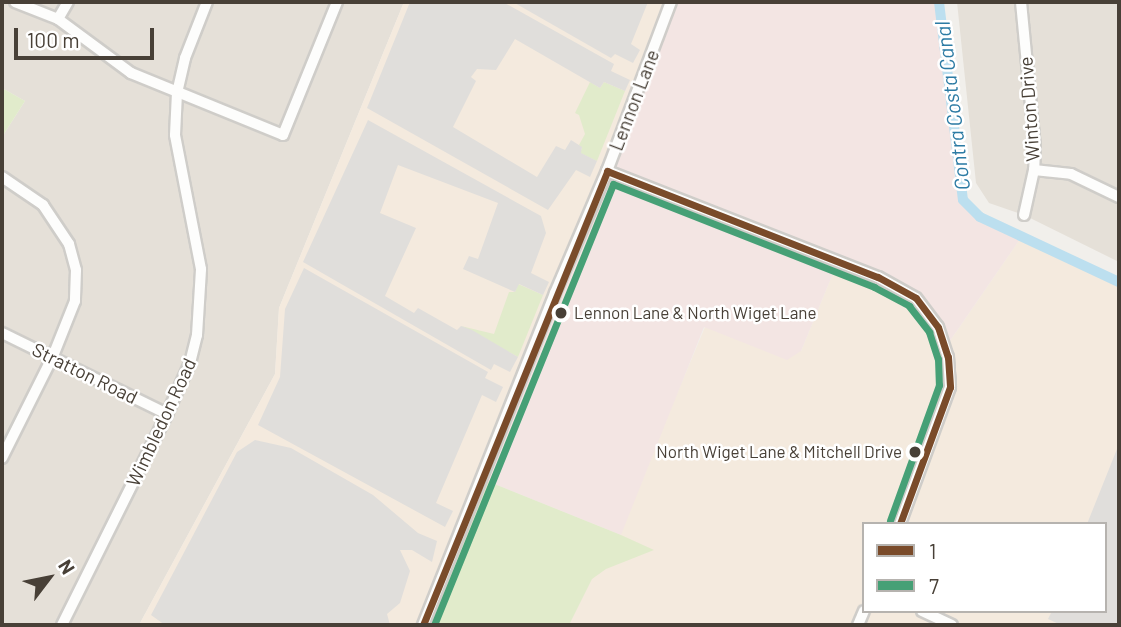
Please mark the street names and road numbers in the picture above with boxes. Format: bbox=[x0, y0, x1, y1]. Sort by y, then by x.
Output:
street label: Lennon Lane bbox=[604, 46, 664, 154]
street label: Winton Drive bbox=[1014, 56, 1044, 162]
street label: Stratton Road bbox=[29, 338, 141, 408]
street label: Wimbledon Road bbox=[121, 354, 201, 490]

